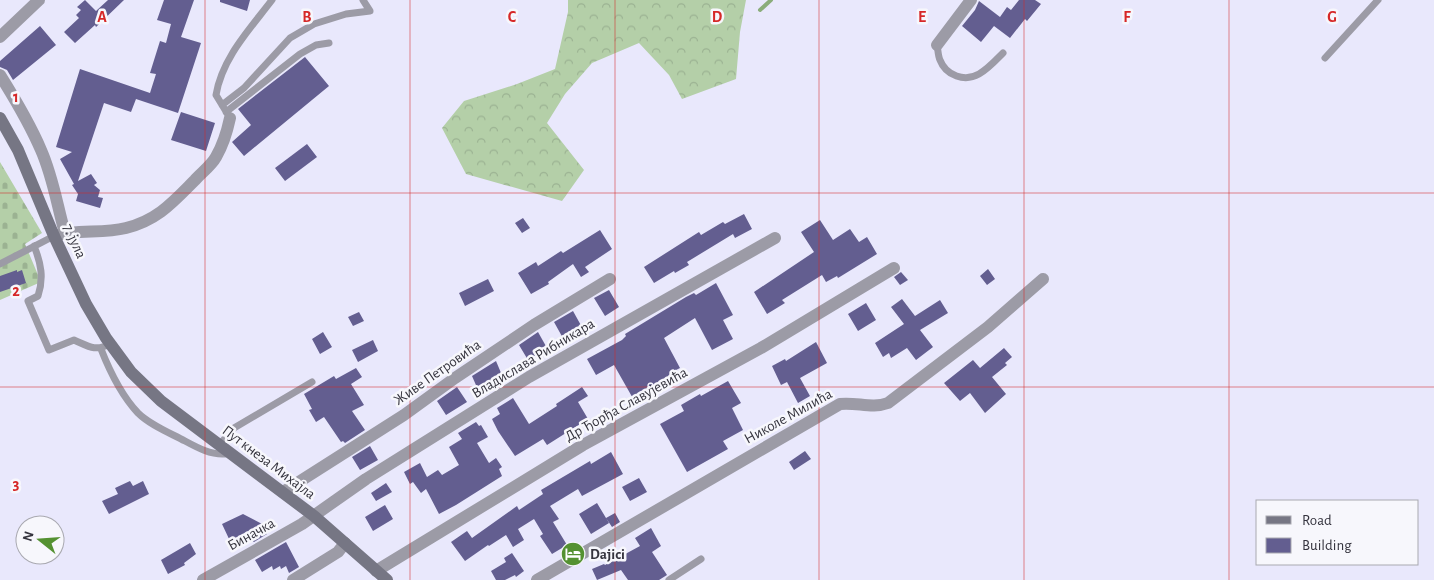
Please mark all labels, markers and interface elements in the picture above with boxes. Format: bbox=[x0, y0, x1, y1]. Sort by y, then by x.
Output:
text: A bbox=[97, 9, 107, 25]
text: B bbox=[302, 9, 312, 25]
text: C bbox=[508, 9, 517, 25]
text: D bbox=[712, 9, 723, 25]
text: E bbox=[918, 9, 926, 25]
text: F bbox=[1123, 9, 1131, 25]
text: G bbox=[1327, 9, 1337, 25]
text: 1 bbox=[13, 89, 19, 105]
street label: 7. јула bbox=[60, 222, 89, 261]
text: 2 bbox=[12, 283, 20, 299]
street label: Владислава Рибникара bbox=[469, 316, 597, 401]
street label: Живе Петровића bbox=[391, 337, 484, 408]
street label: Др Ђорђа Славујевића bbox=[563, 364, 690, 444]
street label: Николе Милића bbox=[742, 386, 835, 447]
street label: Пут кнеза Михајла bbox=[219, 423, 318, 502]
text: 3 bbox=[13, 476, 20, 492]
legend bbox=[1256, 500, 1419, 565]
text: Road bbox=[1302, 513, 1332, 528]
north arrow bbox=[15, 515, 65, 565]
street label: Биначка bbox=[225, 515, 277, 553]
text: N bbox=[20, 530, 37, 543]
text: Building bbox=[1302, 538, 1352, 553]
hotel icon: Dajici bbox=[560, 541, 586, 567]
place label: Dajici bbox=[590, 547, 625, 562]

